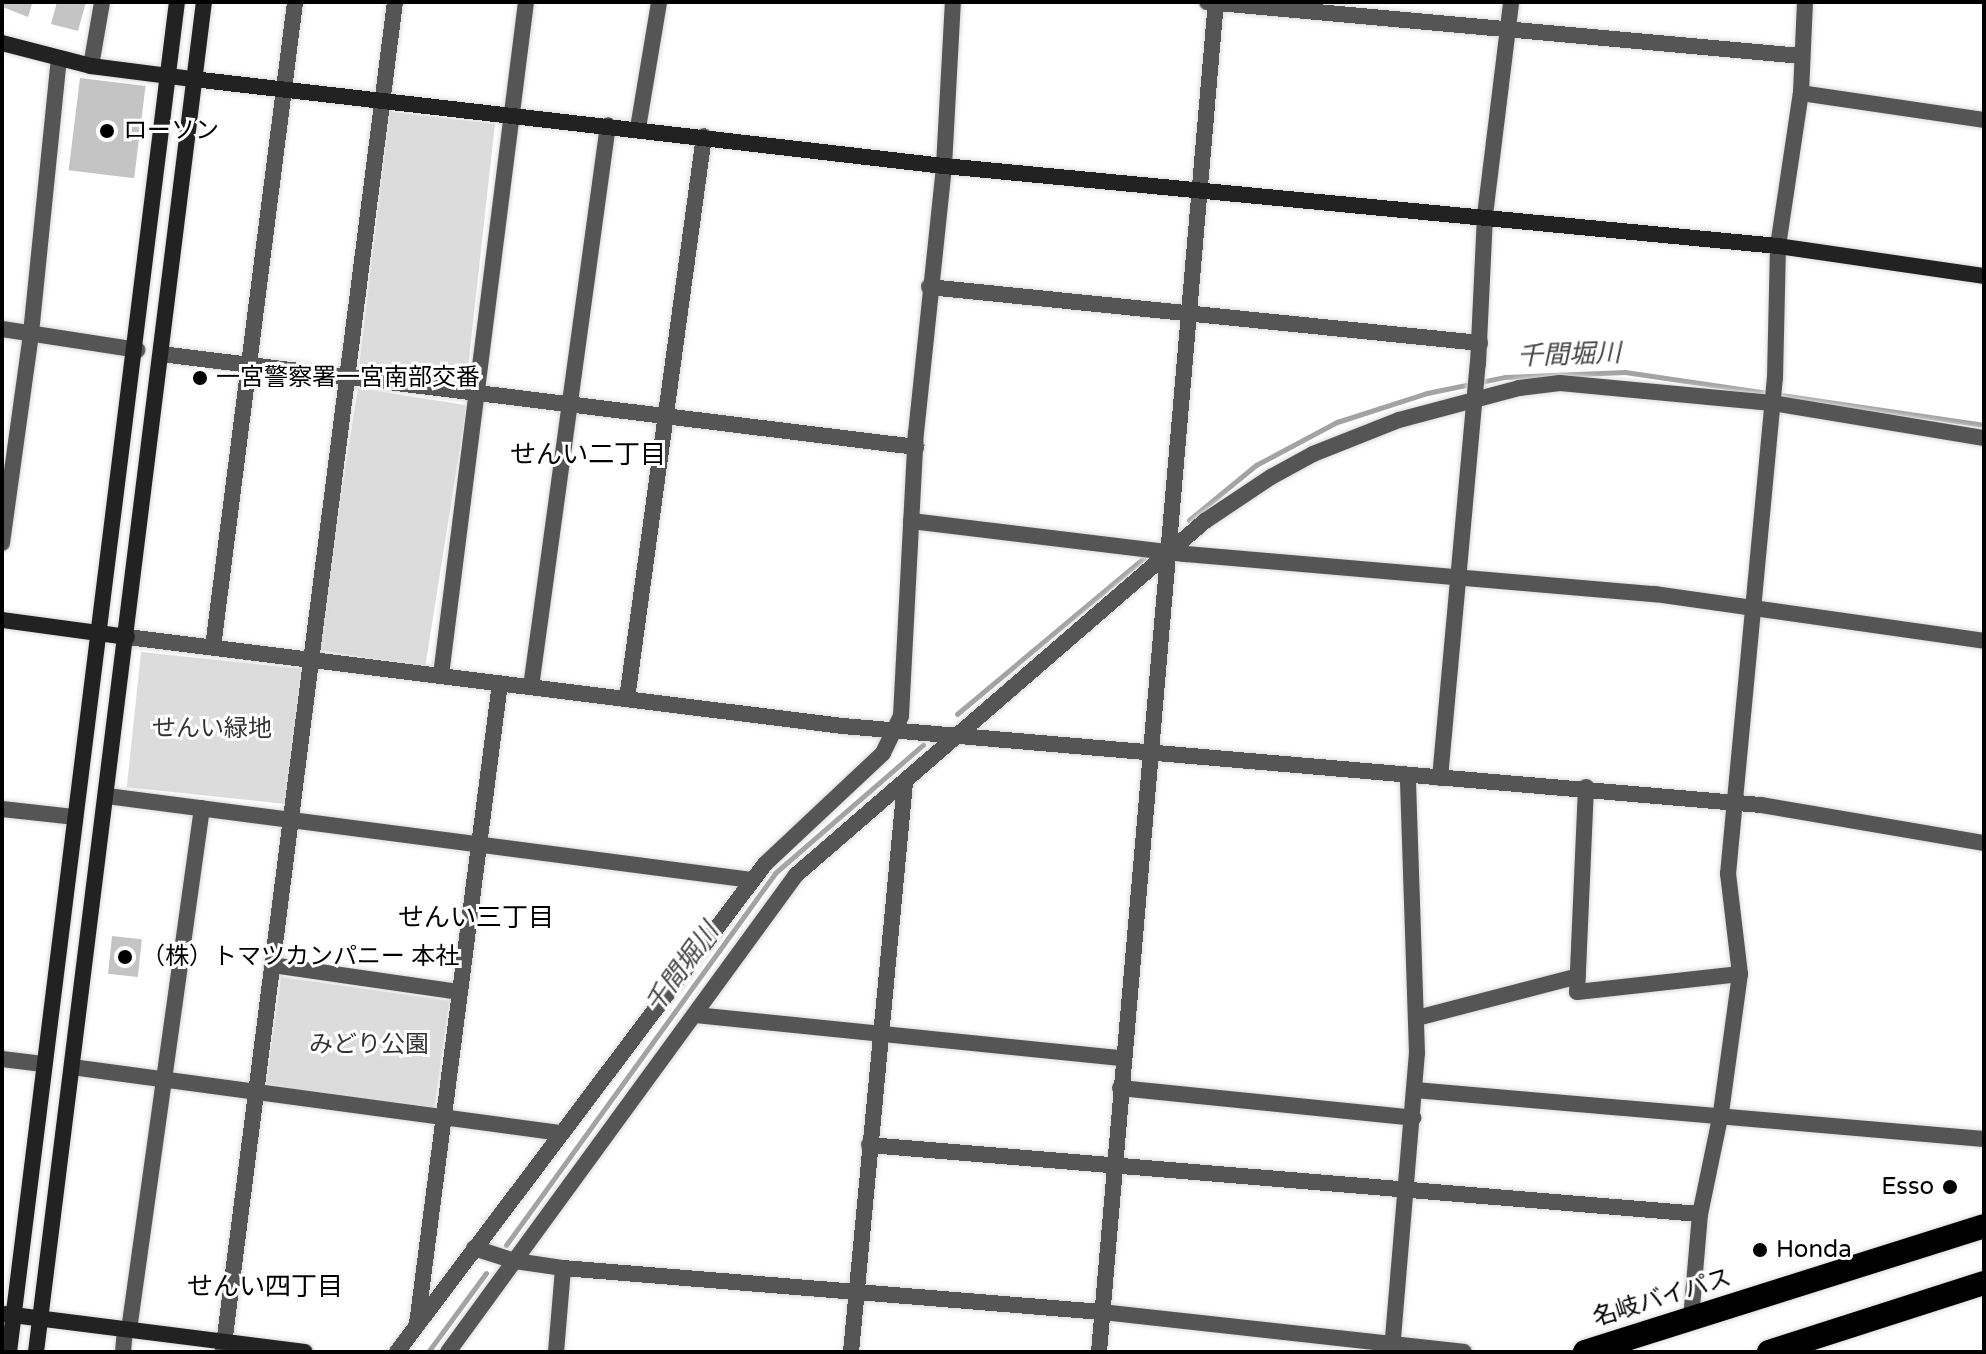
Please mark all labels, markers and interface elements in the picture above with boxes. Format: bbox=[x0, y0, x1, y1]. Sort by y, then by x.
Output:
place label: ローソン bbox=[123, 117, 219, 145]
marker: ローソン bbox=[98, 122, 116, 140]
water label: 千間堀川 bbox=[1516, 338, 1622, 372]
place label: 一宮警察署一宮南部交番 bbox=[216, 364, 480, 392]
marker: 一宮警察署一宮南部交番 bbox=[191, 369, 209, 387]
district label: せんい二丁目 bbox=[510, 439, 666, 471]
park label: せんい緑地 bbox=[152, 715, 272, 743]
district label: せんい三丁目 bbox=[398, 902, 554, 934]
water label: 千間堀川 bbox=[639, 917, 725, 1019]
place label: （株）トマツカンパニー 本社 bbox=[141, 943, 459, 971]
marker: （株）トマツカンパニー 本社 bbox=[116, 948, 134, 966]
park label: みどり公園 bbox=[309, 1031, 429, 1059]
place label: Esso bbox=[1881, 1173, 1934, 1201]
marker: Esso bbox=[1941, 1178, 1959, 1196]
place label: Honda bbox=[1776, 1236, 1852, 1264]
marker: Honda bbox=[1751, 1241, 1769, 1259]
street label: 名岐バイパス bbox=[1589, 1263, 1735, 1333]
district label: せんい四丁目 bbox=[187, 1271, 343, 1303]

